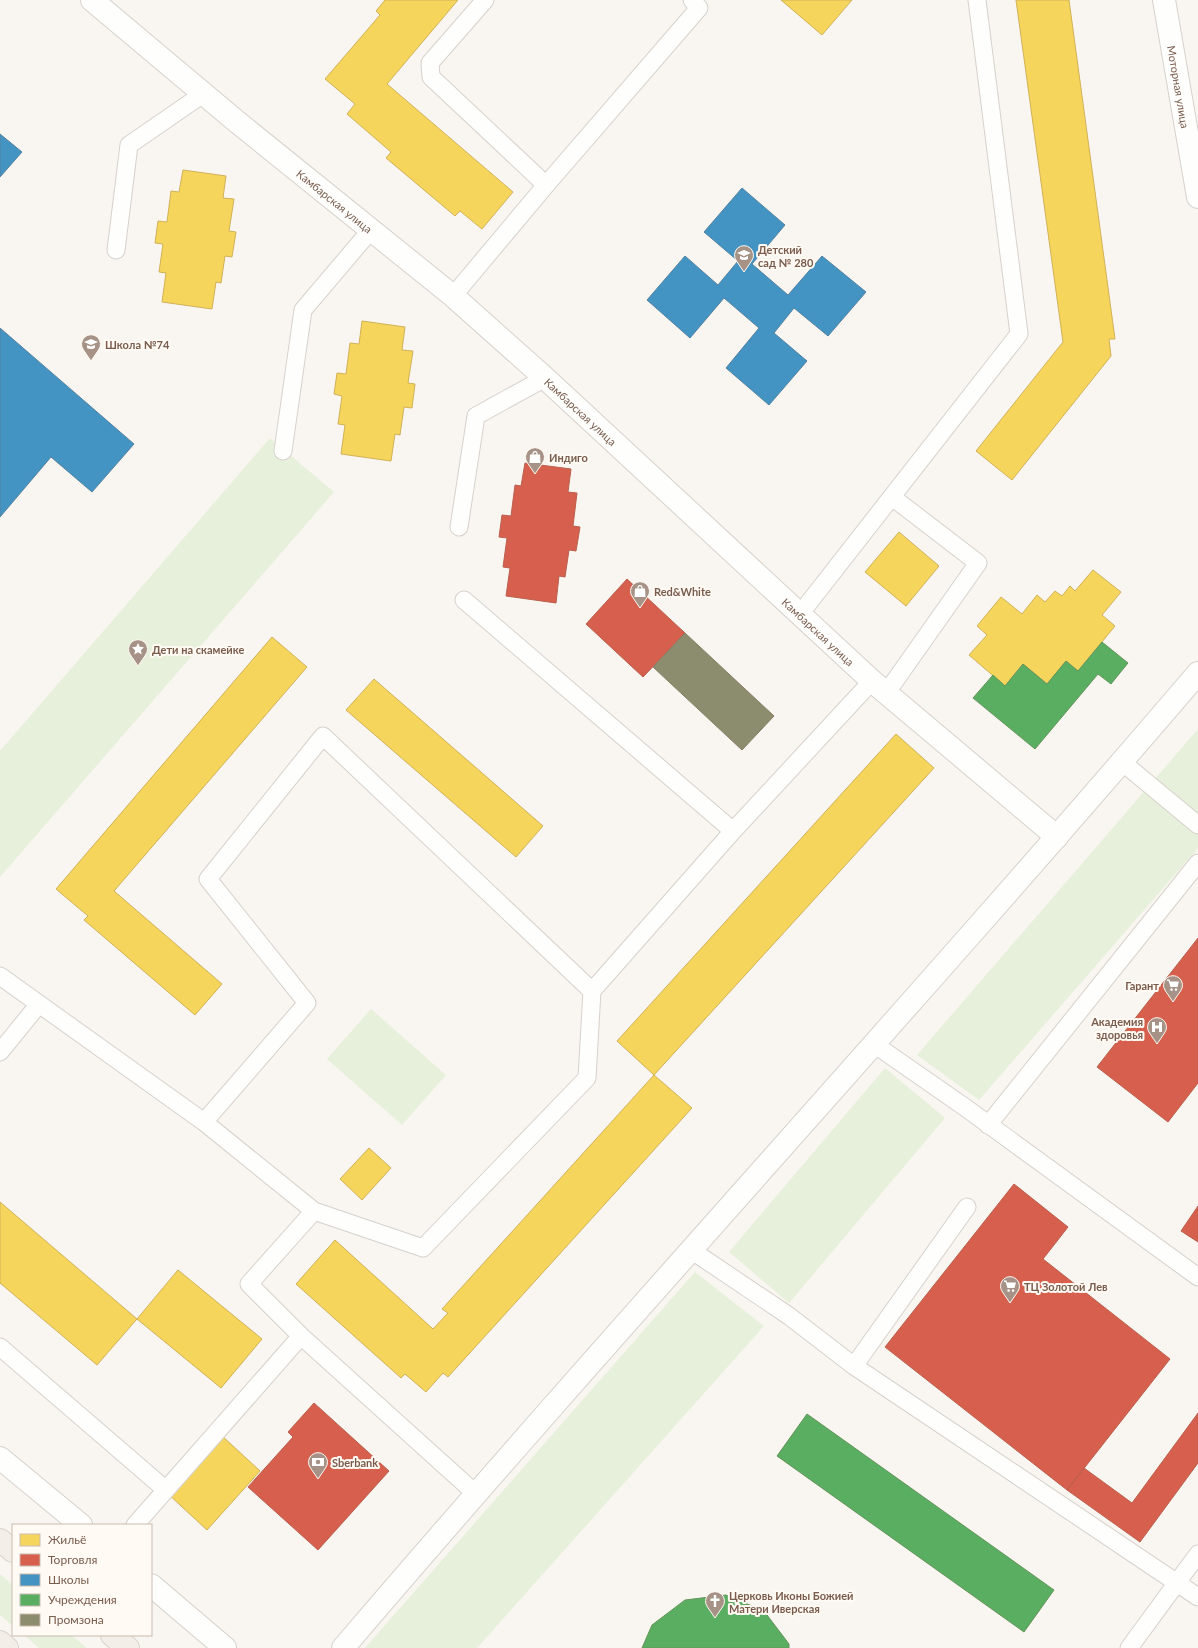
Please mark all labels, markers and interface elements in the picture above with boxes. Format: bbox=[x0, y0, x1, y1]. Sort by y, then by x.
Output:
street label: Моторная улица bbox=[1165, 44, 1193, 129]
street label: Камбарская улица bbox=[294, 166, 375, 235]
place label: Детский сад № 280 bbox=[758, 243, 814, 269]
school or university icon: Детский сад № 280 bbox=[733, 244, 755, 272]
school or university icon: Школа №74 bbox=[80, 333, 102, 361]
place label: Школа №74 bbox=[105, 338, 170, 351]
street label: Камбарская улица bbox=[542, 375, 620, 448]
shop icon: Индиго bbox=[524, 446, 546, 474]
place label: Индиго bbox=[549, 451, 588, 464]
shop icon: Red&White bbox=[629, 580, 651, 608]
place label: Red&White bbox=[654, 585, 711, 598]
street label: Камбарская улица bbox=[780, 595, 857, 668]
place icon: Дети на скамейке bbox=[127, 638, 149, 666]
place label: Дети на скамейке bbox=[152, 643, 244, 656]
supermarket icon: Гарант bbox=[1162, 974, 1184, 1002]
place label: Гарант bbox=[1125, 979, 1159, 992]
place label: Академия здоровья bbox=[1090, 1015, 1143, 1041]
hospital icon: Академия здоровья bbox=[1146, 1016, 1168, 1044]
supermarket icon: ТЦ Золотой Лев bbox=[999, 1275, 1021, 1303]
place label: ТЦ Золотой Лев bbox=[1024, 1280, 1108, 1293]
bank icon: Sberbank bbox=[307, 1451, 329, 1479]
place label: Sberbank bbox=[332, 1456, 378, 1469]
legend bbox=[12, 1524, 152, 1636]
text: Жильё bbox=[48, 1532, 86, 1547]
text: Торговля bbox=[48, 1552, 98, 1567]
text: Школы bbox=[48, 1572, 89, 1587]
place label: Церковь Иконы Божией Матери Иверская bbox=[729, 1589, 853, 1615]
church icon: Церковь Иконы Божией Матери Иверская bbox=[704, 1590, 726, 1618]
text: Учреждения bbox=[48, 1592, 117, 1607]
text: Промзона bbox=[48, 1612, 104, 1627]

